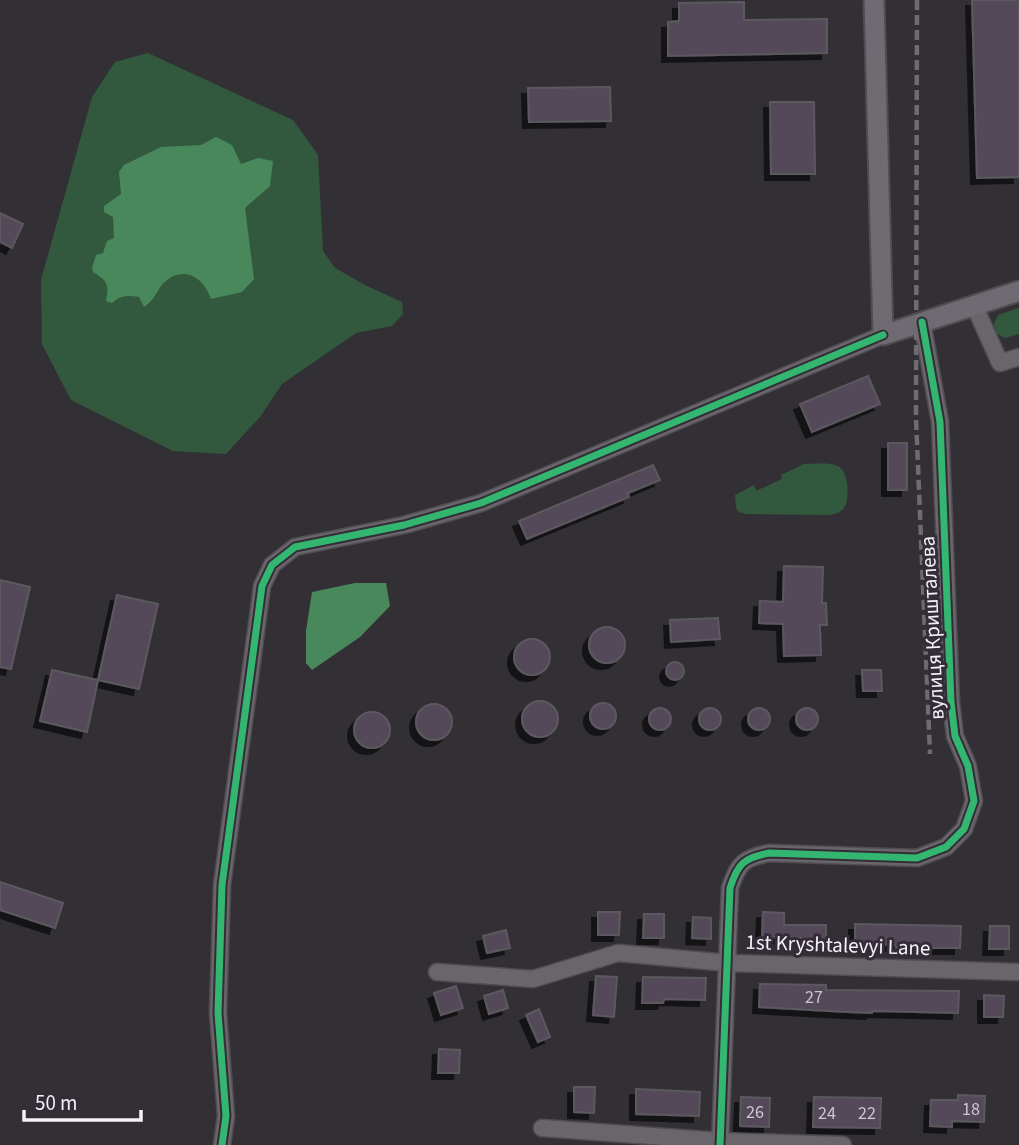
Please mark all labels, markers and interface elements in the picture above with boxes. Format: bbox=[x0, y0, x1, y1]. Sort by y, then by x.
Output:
street label: вулиця Кришталева bbox=[912, 535, 952, 721]
street label: 1st Kryshtalevyi Lane bbox=[745, 927, 931, 963]
house number: 27 bbox=[805, 985, 823, 1010]
scale bar bbox=[24, 1078, 142, 1122]
text: 50 m bbox=[35, 1088, 77, 1118]
house number: 18 bbox=[962, 1097, 980, 1122]
house number: 26 bbox=[746, 1100, 764, 1125]
house number: 24 bbox=[818, 1101, 836, 1126]
house number: 22 bbox=[858, 1101, 876, 1126]

